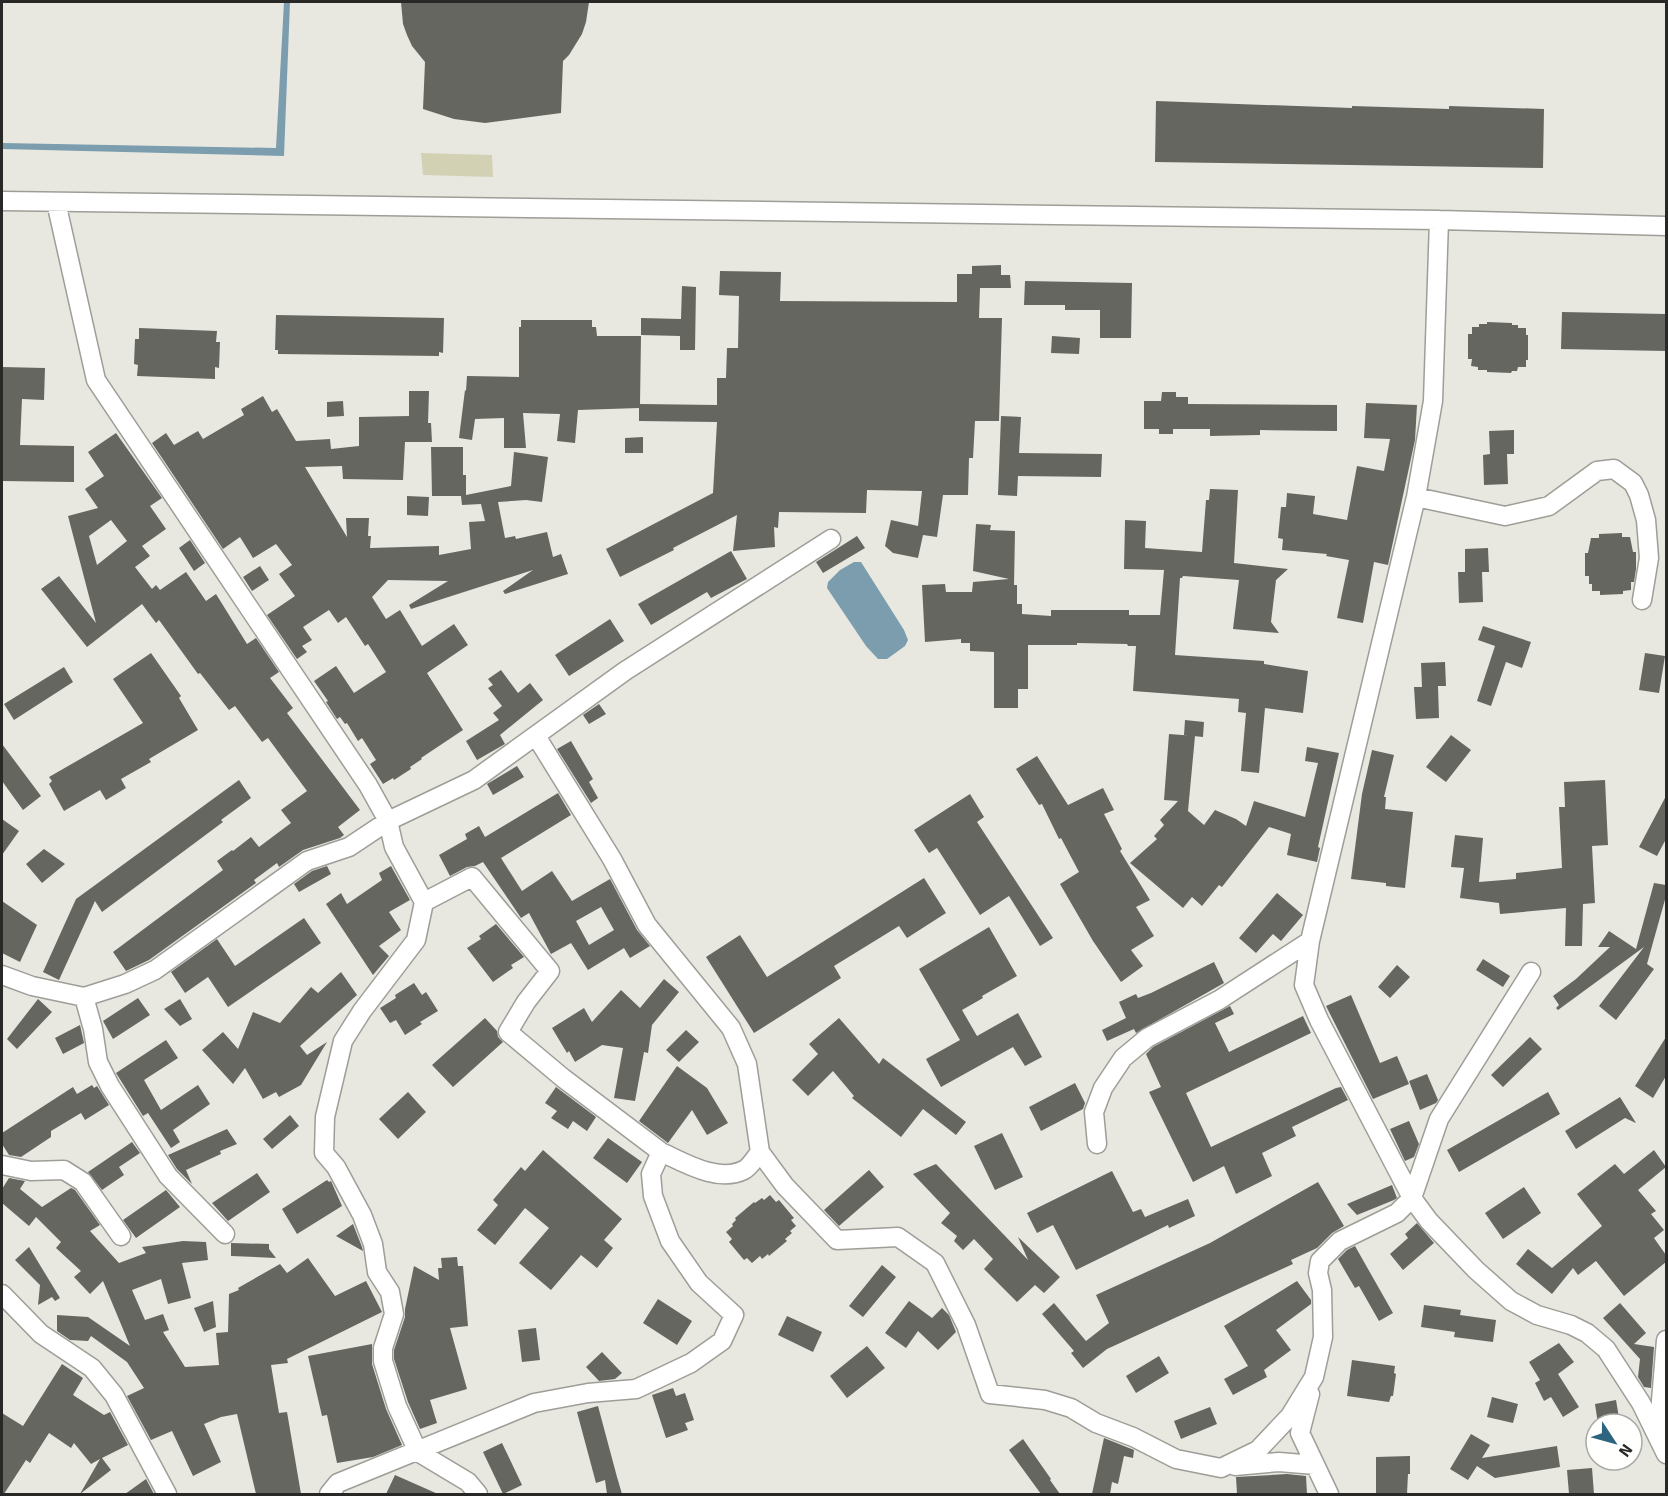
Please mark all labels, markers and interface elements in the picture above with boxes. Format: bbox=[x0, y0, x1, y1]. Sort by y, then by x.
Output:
north arrow bbox=[1584, 1412, 1644, 1472]
text: N bbox=[1614, 1440, 1637, 1461]

